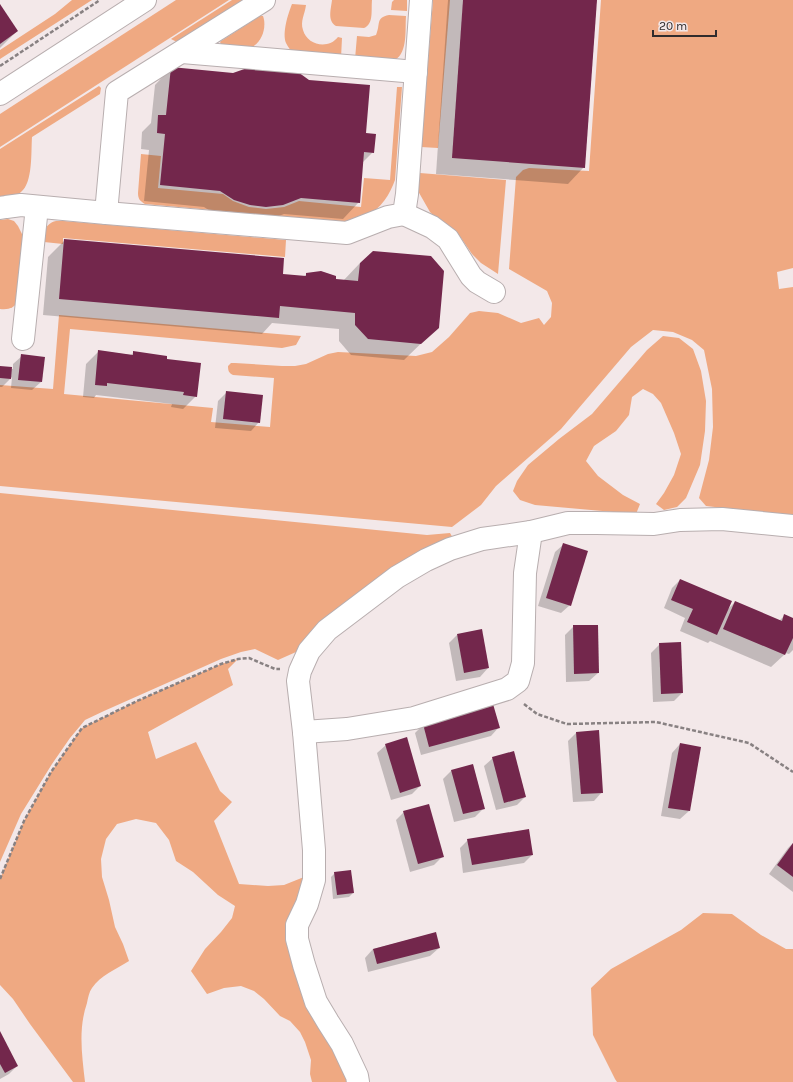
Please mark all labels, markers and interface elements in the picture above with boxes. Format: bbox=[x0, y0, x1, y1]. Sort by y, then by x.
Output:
scale bar bbox=[653, 12, 716, 38]
text: 20 m bbox=[659, 19, 687, 33]

